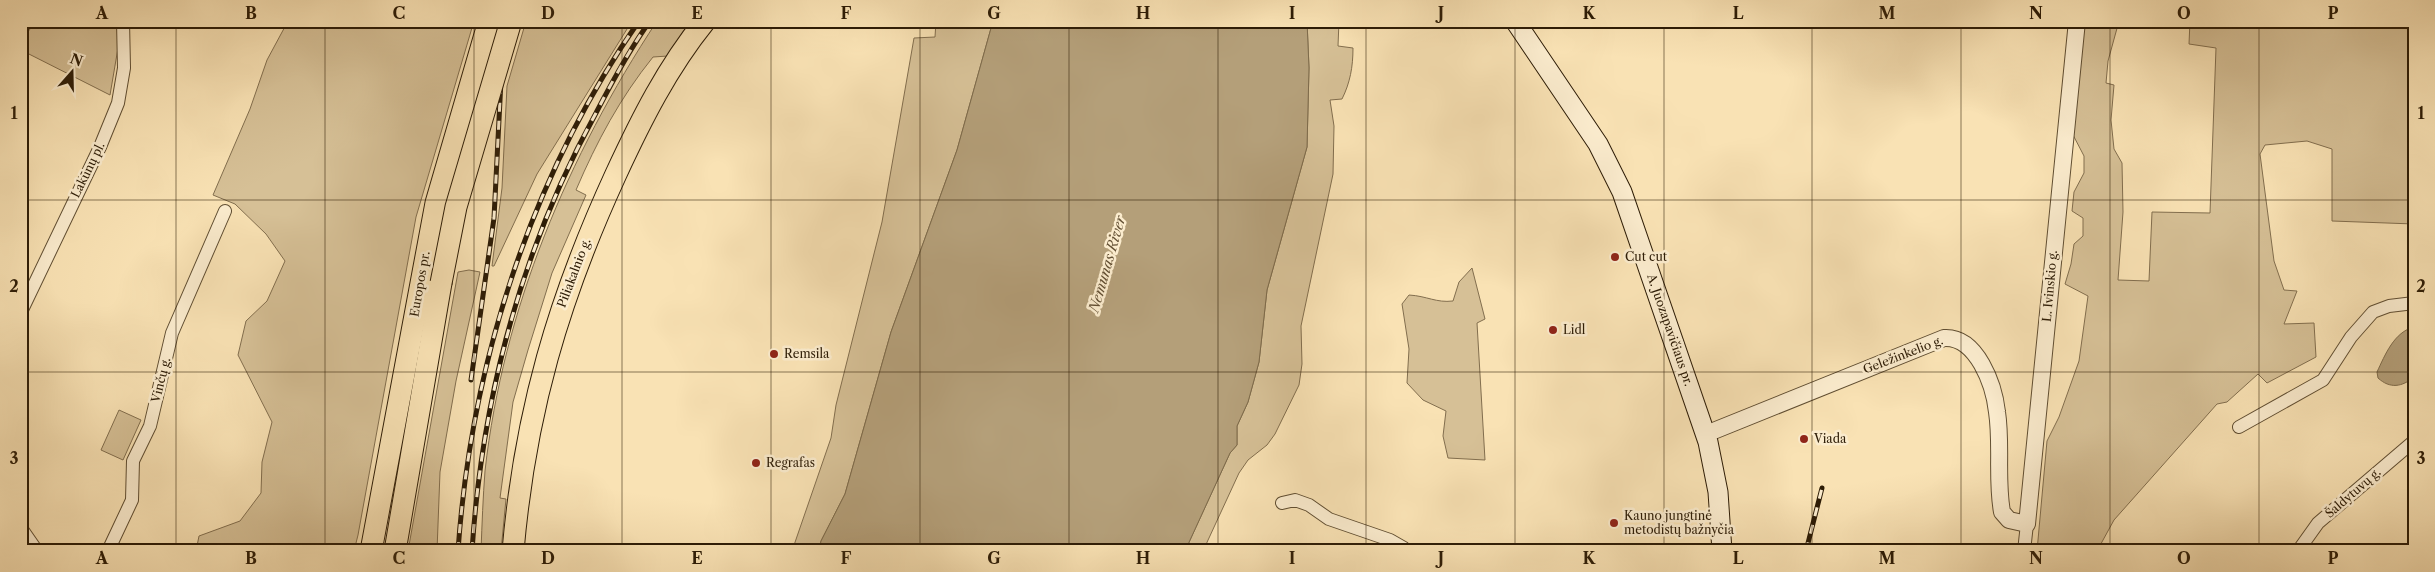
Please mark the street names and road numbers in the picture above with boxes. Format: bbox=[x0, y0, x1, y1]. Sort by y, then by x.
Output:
street label: Lakūnų pl. bbox=[68, 139, 108, 200]
street label: Piliakalnio g. bbox=[553, 236, 594, 310]
street label: L. Ivinskio g. bbox=[2039, 249, 2060, 322]
street label: Europos pr. bbox=[406, 250, 433, 318]
street label: A. Juozapavičiaus pr. bbox=[1644, 271, 1697, 388]
street label: Geležinkelio g. bbox=[1861, 332, 1945, 377]
street label: Vinčų g. bbox=[147, 356, 173, 405]
street label: Šaldytuvų g. bbox=[2321, 464, 2384, 521]

